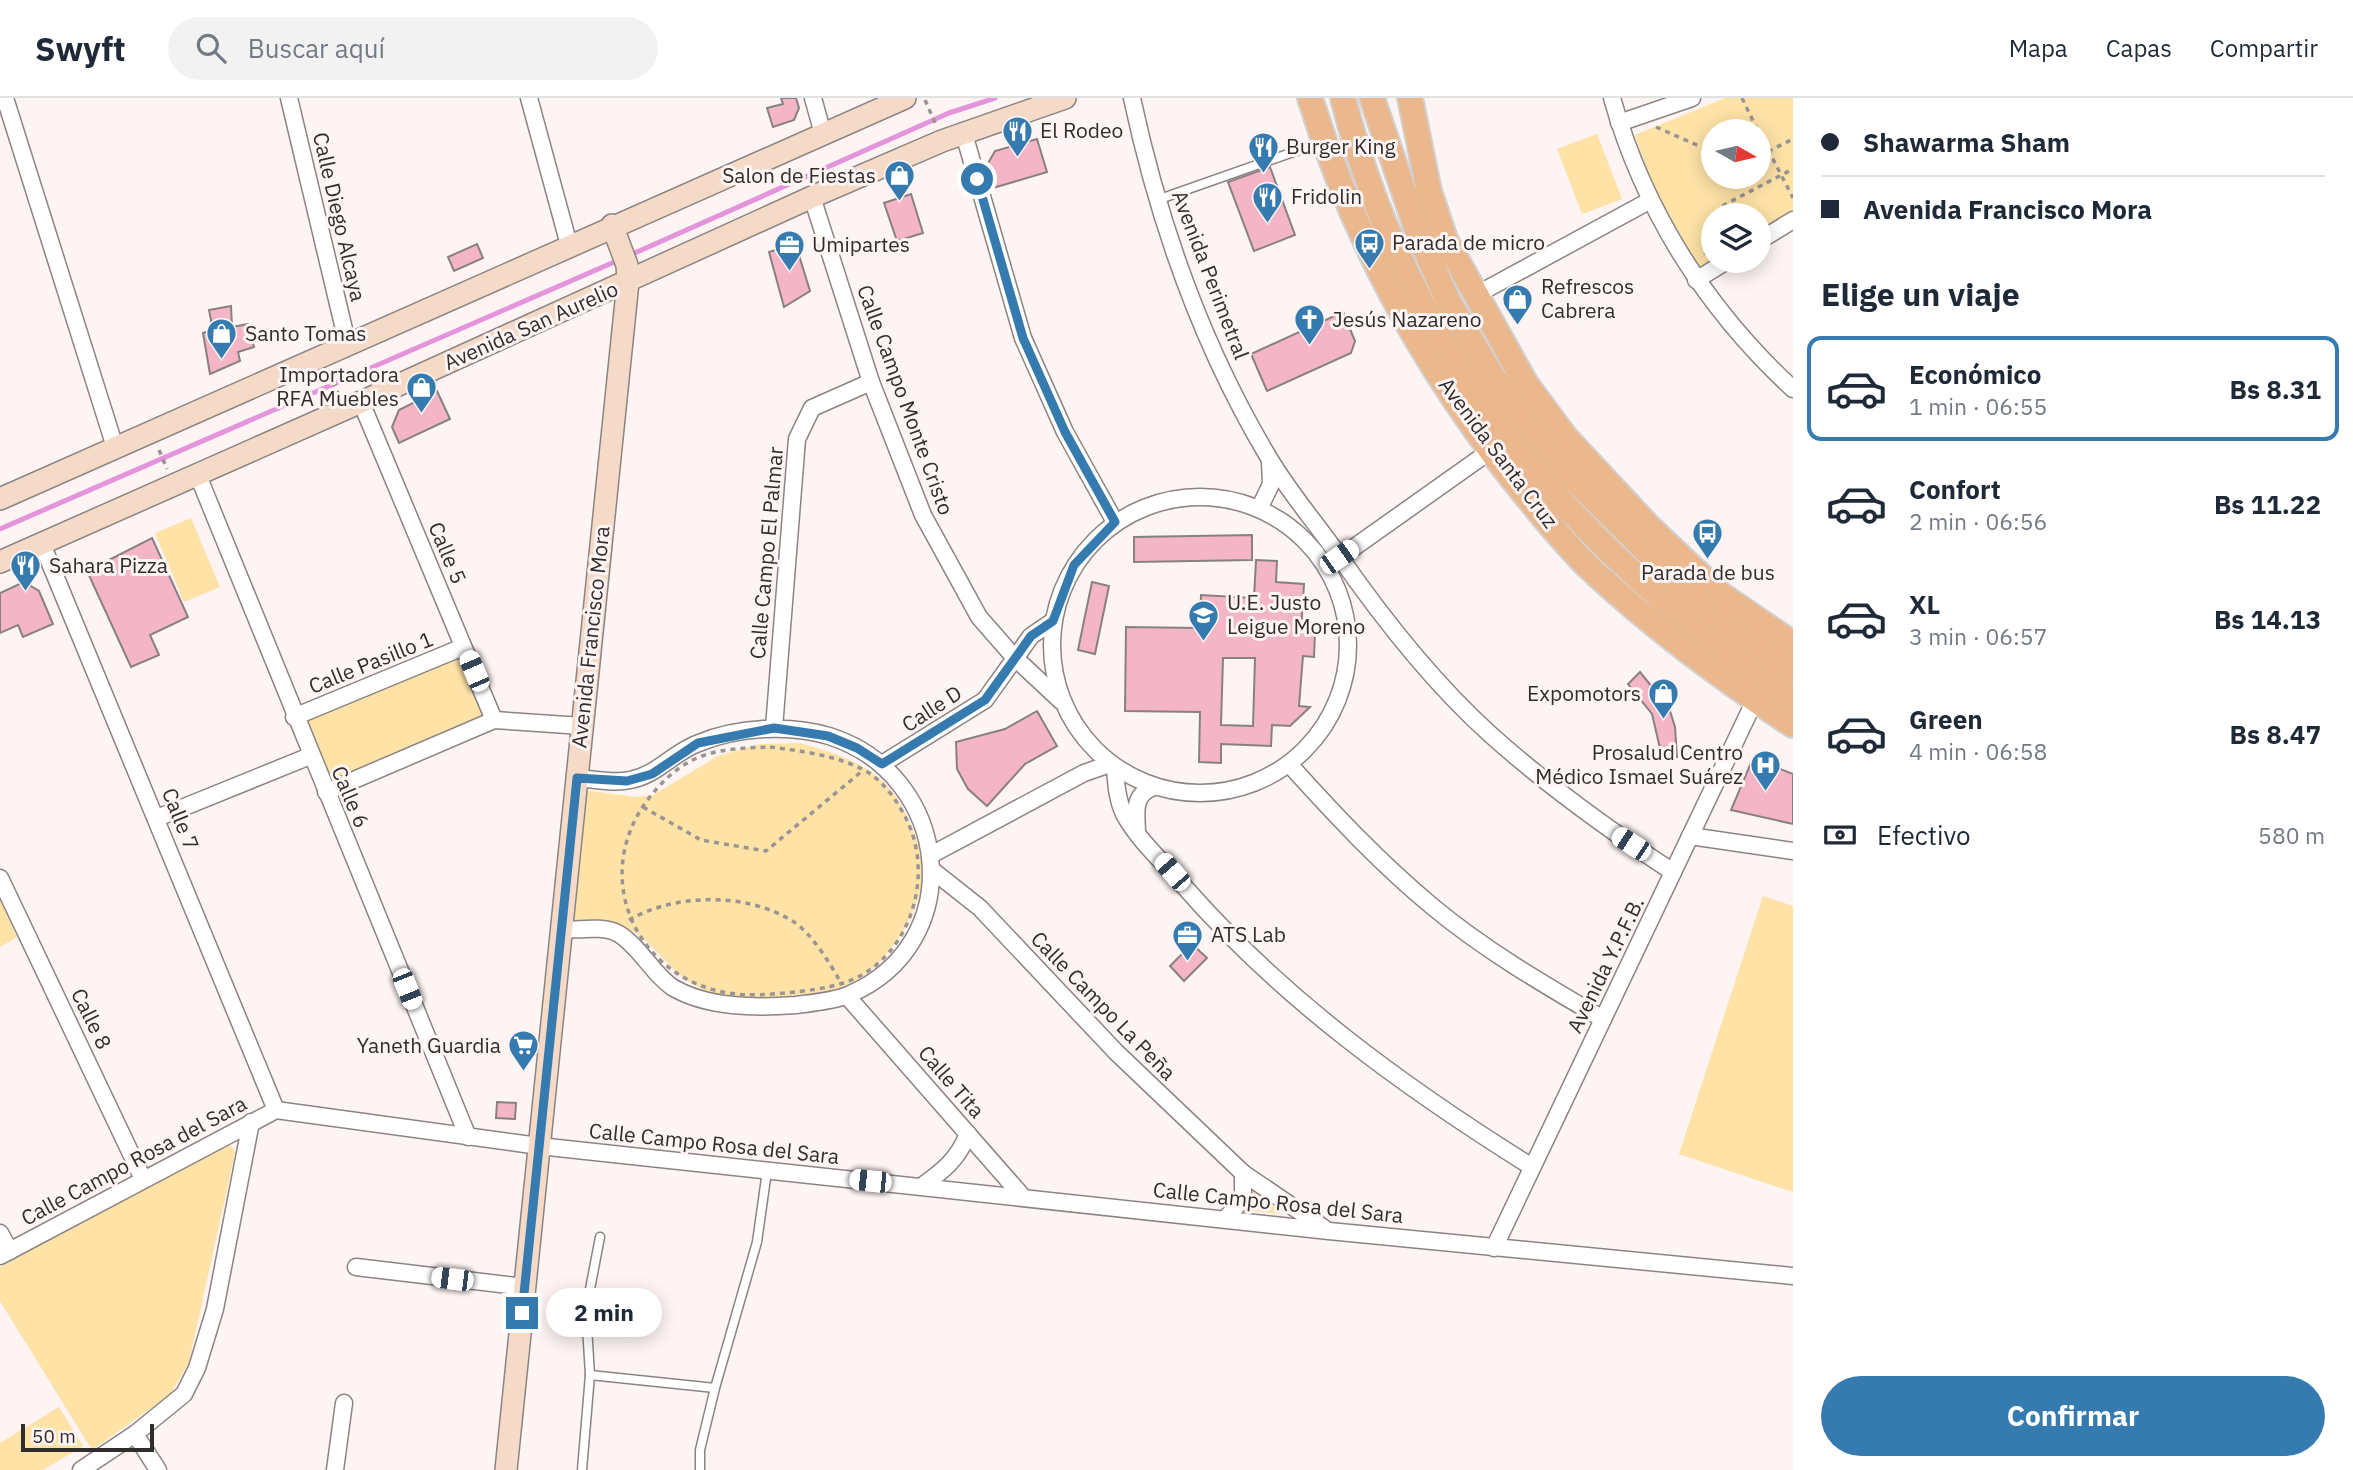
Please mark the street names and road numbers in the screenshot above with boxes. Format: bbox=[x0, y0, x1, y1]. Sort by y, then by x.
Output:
street label: Calle Diego Alcaya bbox=[307, 129, 373, 304]
street label: Avenida Perimetral bbox=[1166, 186, 1256, 363]
street label: Avenida San Aurelio bbox=[439, 274, 622, 376]
street label: Calle Campo Monte Cristo bbox=[851, 281, 961, 519]
street label: Avenida Santa Cruz bbox=[1433, 371, 1565, 534]
street label: Calle Campo El Palmar bbox=[743, 445, 789, 660]
street label: Calle 5 bbox=[422, 517, 473, 588]
street label: Avenida Francisco Mora bbox=[564, 524, 616, 749]
street label: Calle Pasillo 1 bbox=[304, 624, 437, 700]
street label: Calle D bbox=[896, 678, 967, 738]
street label: Calle 6 bbox=[325, 761, 376, 832]
street label: Calle 7 bbox=[156, 783, 206, 854]
street label: Avenida Y.P.F.B. bbox=[1560, 892, 1650, 1037]
street label: Calle Campo La Peña bbox=[1025, 925, 1182, 1086]
street label: Calle 8 bbox=[65, 983, 119, 1054]
street label: Calle Tita bbox=[912, 1039, 991, 1124]
street label: Calle Campo Rosa del Sara bbox=[16, 1089, 251, 1232]
street label: Calle Campo Rosa del Sara bbox=[588, 1116, 841, 1170]
street label: Calle Campo Rosa del Sara bbox=[1152, 1175, 1405, 1229]

